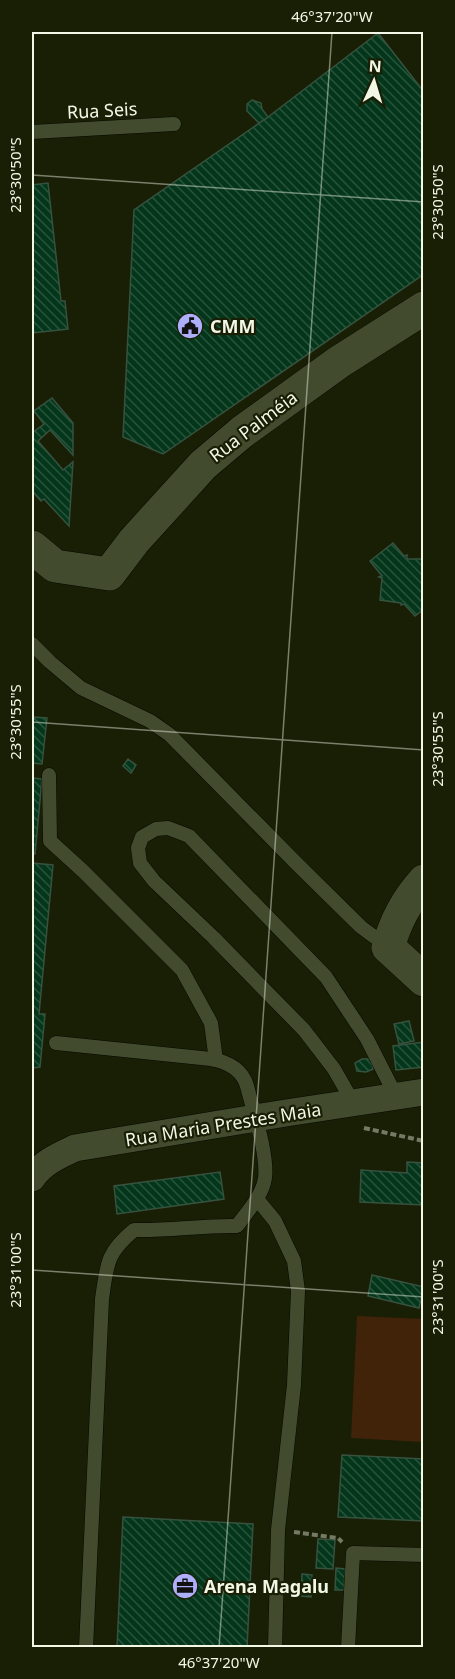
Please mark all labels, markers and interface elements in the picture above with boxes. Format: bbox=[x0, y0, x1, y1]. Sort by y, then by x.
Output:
text: 46°37'20"W bbox=[291, 6, 373, 26]
north arrow bbox=[344, 51, 404, 111]
text: N bbox=[368, 55, 382, 77]
street label: Rua Seis bbox=[66, 96, 138, 124]
text: 23°30'50"S bbox=[5, 137, 25, 213]
text: 23°30'50"S bbox=[427, 164, 447, 240]
public building icon: CMM bbox=[175, 311, 205, 341]
place label: CMM bbox=[210, 314, 256, 338]
street label: Rua Palméia bbox=[204, 385, 302, 467]
text: 23°30'55"S bbox=[5, 684, 25, 760]
text: 23°30'55"S bbox=[427, 711, 447, 787]
street label: Rua Maria Prestes Maia bbox=[123, 1097, 323, 1151]
text: 23°31'00"S bbox=[5, 1232, 25, 1308]
text: 23°31'00"S bbox=[427, 1259, 447, 1335]
office icon: Arena Magalu bbox=[170, 1571, 200, 1601]
place label: Arena Magalu bbox=[204, 1574, 329, 1598]
text: 46°37'20"W bbox=[178, 1652, 260, 1672]

